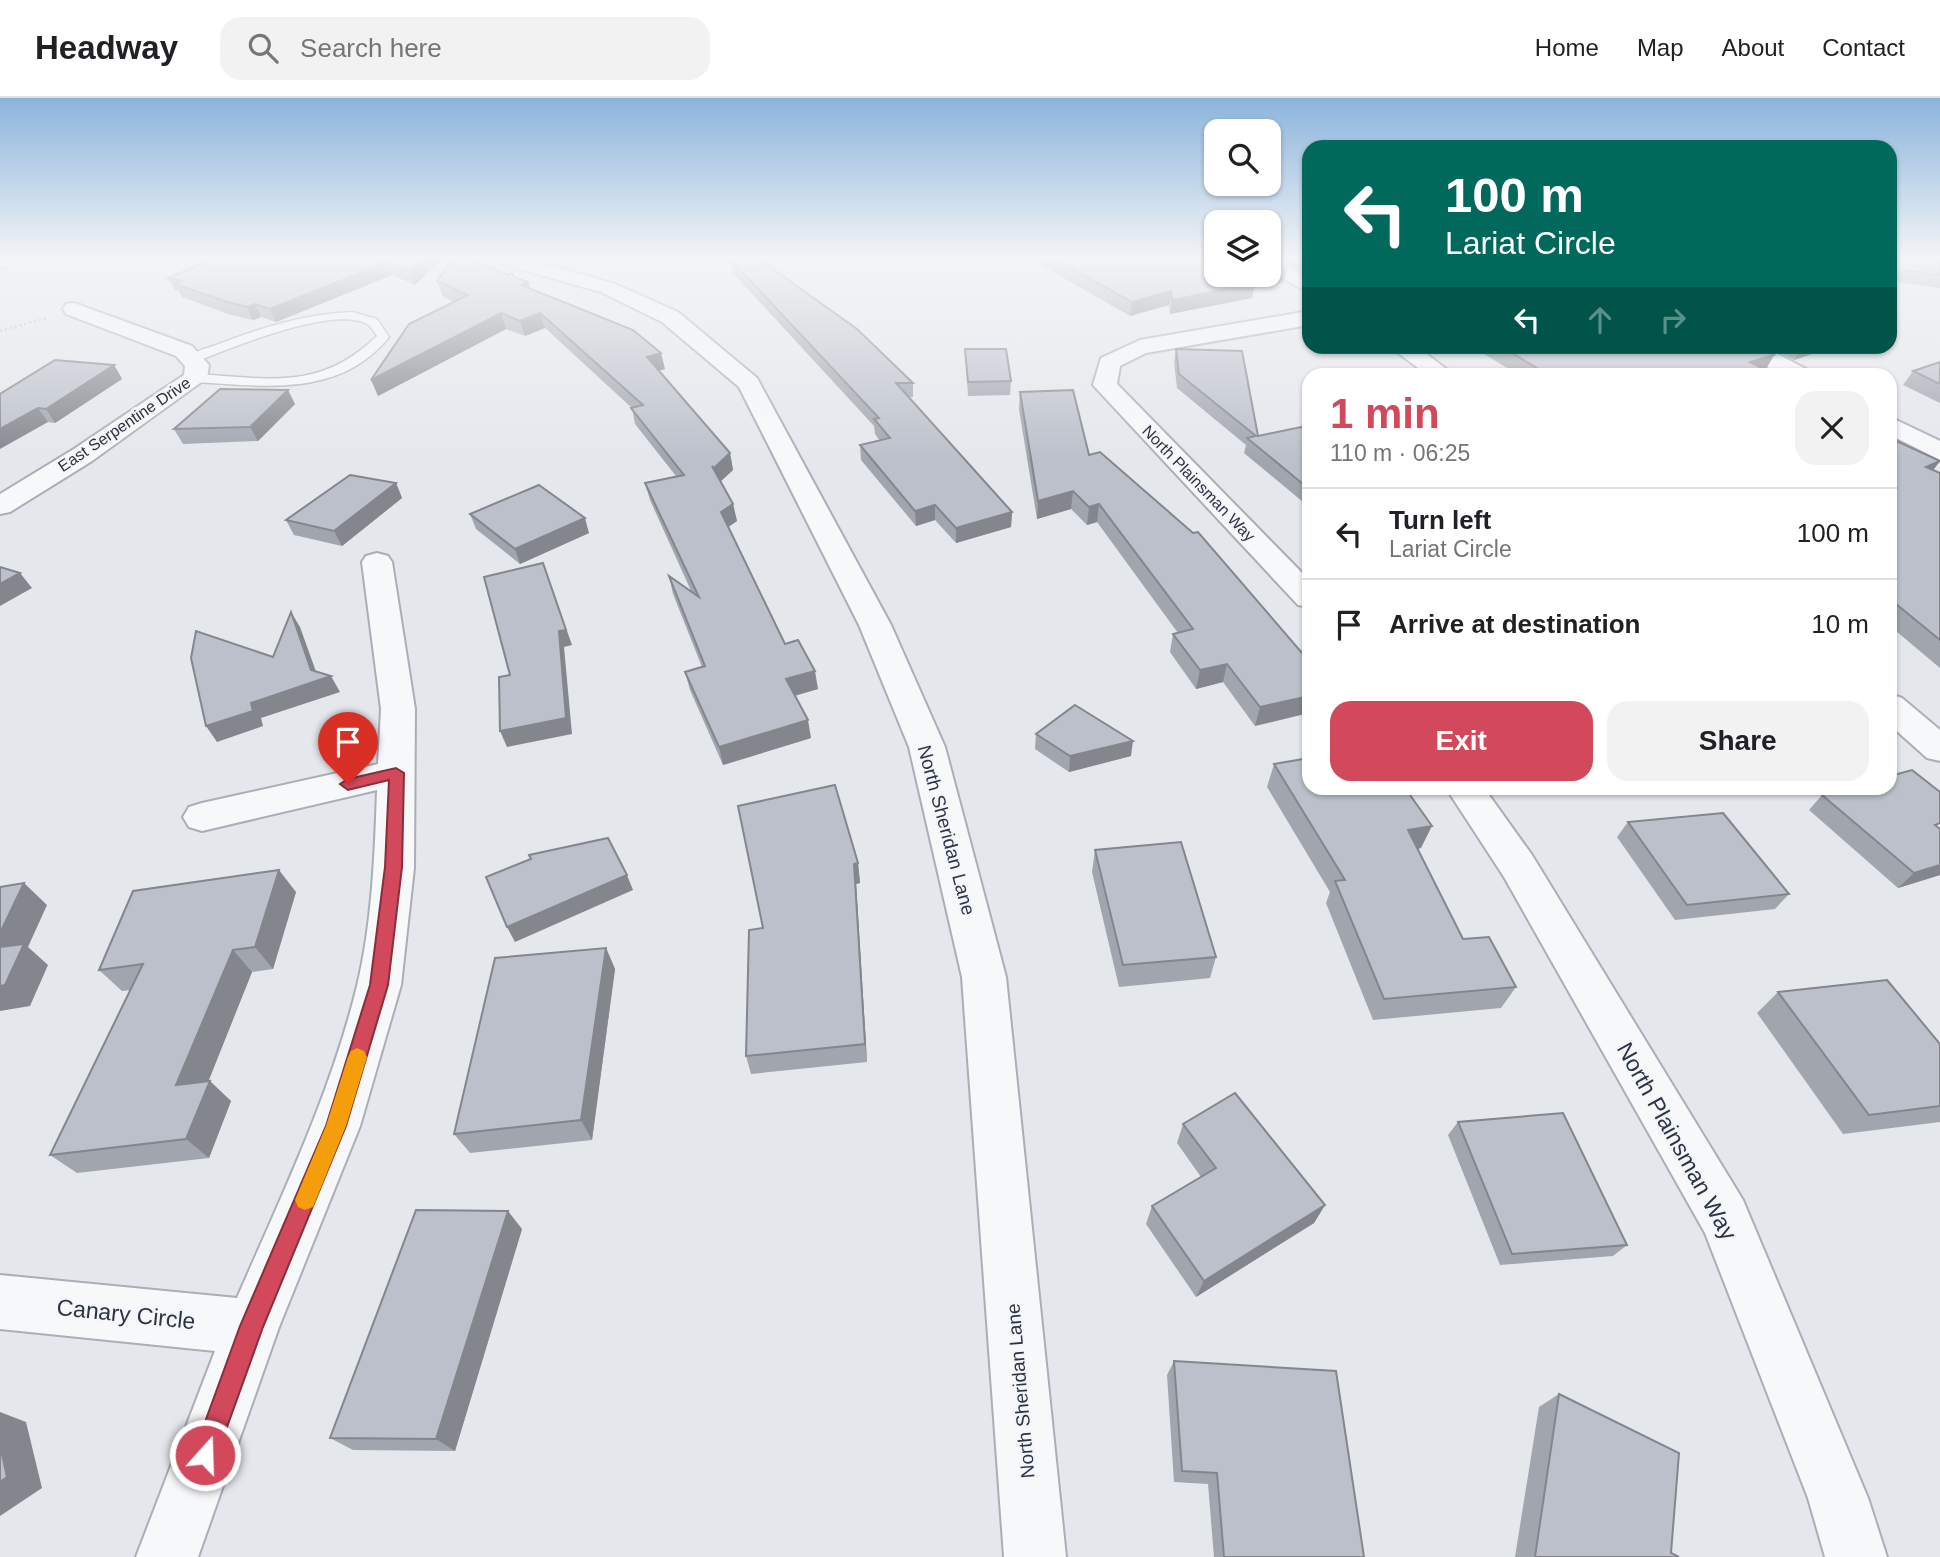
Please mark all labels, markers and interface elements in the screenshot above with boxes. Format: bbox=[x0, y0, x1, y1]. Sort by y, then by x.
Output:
search box bbox=[220, 17, 710, 80]
text: Headway bbox=[35, 29, 178, 66]
icon: search bbox=[244, 29, 282, 67]
text: Search here bbox=[300, 33, 442, 63]
text: Home bbox=[1535, 34, 1599, 61]
text: Map bbox=[1637, 34, 1684, 61]
text: About bbox=[1722, 34, 1784, 61]
text: Contact bbox=[1822, 34, 1905, 61]
map controls bbox=[1204, 119, 1281, 287]
button: search bbox=[1204, 119, 1281, 196]
icon: left bbox=[1330, 168, 1421, 259]
text: 100 m bbox=[1445, 168, 1584, 222]
button: layers bbox=[1204, 210, 1281, 287]
text: Lariat Circle bbox=[1445, 225, 1616, 261]
icon: left bbox=[1508, 301, 1546, 339]
icon: ahead bbox=[1581, 301, 1619, 339]
icon: right bbox=[1654, 301, 1692, 339]
street label: East Serpentine Drive bbox=[55, 374, 194, 475]
text: 1 min bbox=[1330, 390, 1440, 437]
button: close bbox=[1795, 391, 1869, 465]
street label: North Plainsman Way bbox=[1139, 422, 1258, 545]
text: 110 m · 06:25 bbox=[1330, 440, 1470, 466]
text: Turn left bbox=[1389, 505, 1491, 535]
icon: left bbox=[1330, 515, 1368, 553]
text: 100 m bbox=[1797, 518, 1869, 548]
text: Lariat Circle bbox=[1389, 536, 1512, 562]
icon: arrive bbox=[1330, 606, 1368, 644]
text: Arrive at destination bbox=[1389, 609, 1640, 639]
text: 10 m bbox=[1811, 609, 1869, 639]
button: Exit bbox=[1330, 701, 1593, 781]
button: Share bbox=[1607, 701, 1869, 781]
pin bbox=[318, 712, 378, 784]
icon: arrive bbox=[329, 723, 367, 761]
street label: North Sheridan Lane bbox=[914, 743, 979, 918]
street label: North Plainsman Way bbox=[1612, 1038, 1742, 1245]
street label: Canary Circle bbox=[55, 1294, 197, 1334]
street label: North Sheridan Lane bbox=[1002, 1303, 1039, 1479]
position arrow bbox=[168, 1418, 242, 1492]

